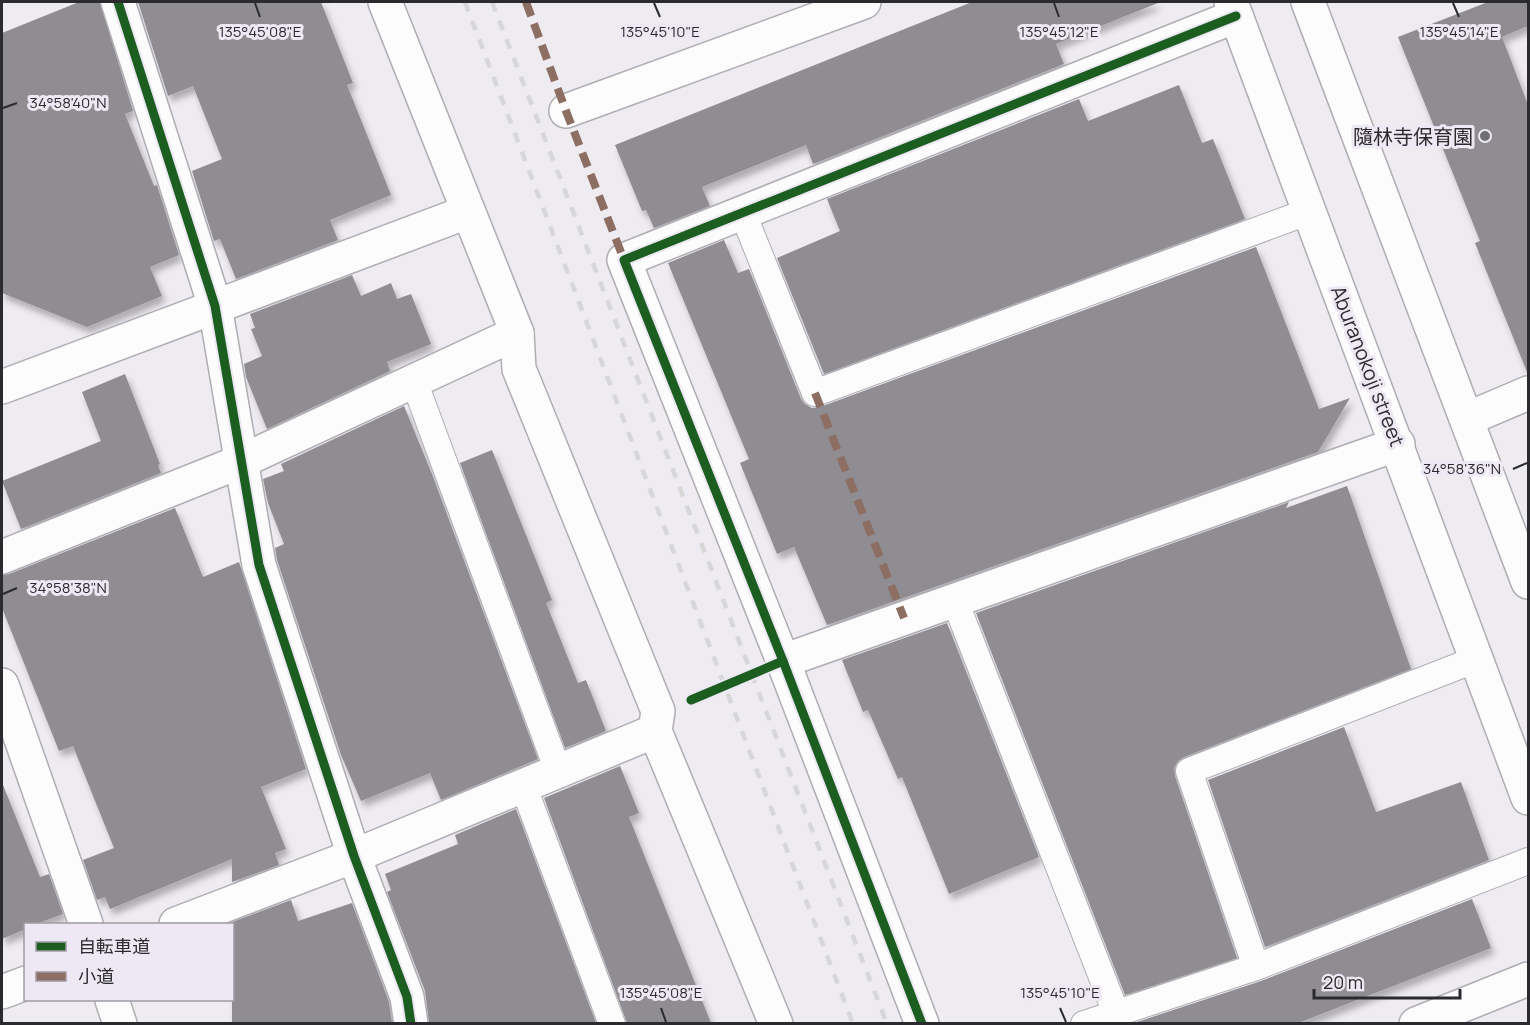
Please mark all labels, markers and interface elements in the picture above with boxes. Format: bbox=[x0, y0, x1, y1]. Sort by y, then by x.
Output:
text: 135°45'08"E bbox=[219, 21, 301, 42]
text: 135°45'10"E bbox=[620, 21, 700, 42]
text: 135°45'12"E bbox=[1019, 21, 1099, 42]
text: 135°45'14"E bbox=[1420, 21, 1498, 42]
text: 34°58'40"N bbox=[30, 92, 106, 113]
place label: 隨林寺保育園 bbox=[1353, 123, 1473, 150]
marker: 隨林寺保育園 bbox=[1478, 129, 1492, 143]
street label: Aburanokoji street bbox=[1325, 282, 1411, 450]
text: 34°58'36"N bbox=[1423, 458, 1501, 479]
text: 34°58'38"N bbox=[29, 577, 107, 598]
legend bbox=[24, 923, 234, 1001]
text: 自転車道 bbox=[78, 934, 150, 958]
scale bar bbox=[1314, 962, 1460, 1000]
text: 小道 bbox=[78, 964, 114, 988]
text: 20 m bbox=[1323, 970, 1363, 994]
text: 135°45'08"E bbox=[620, 982, 702, 1003]
text: 135°45'10"E bbox=[1020, 982, 1100, 1003]

